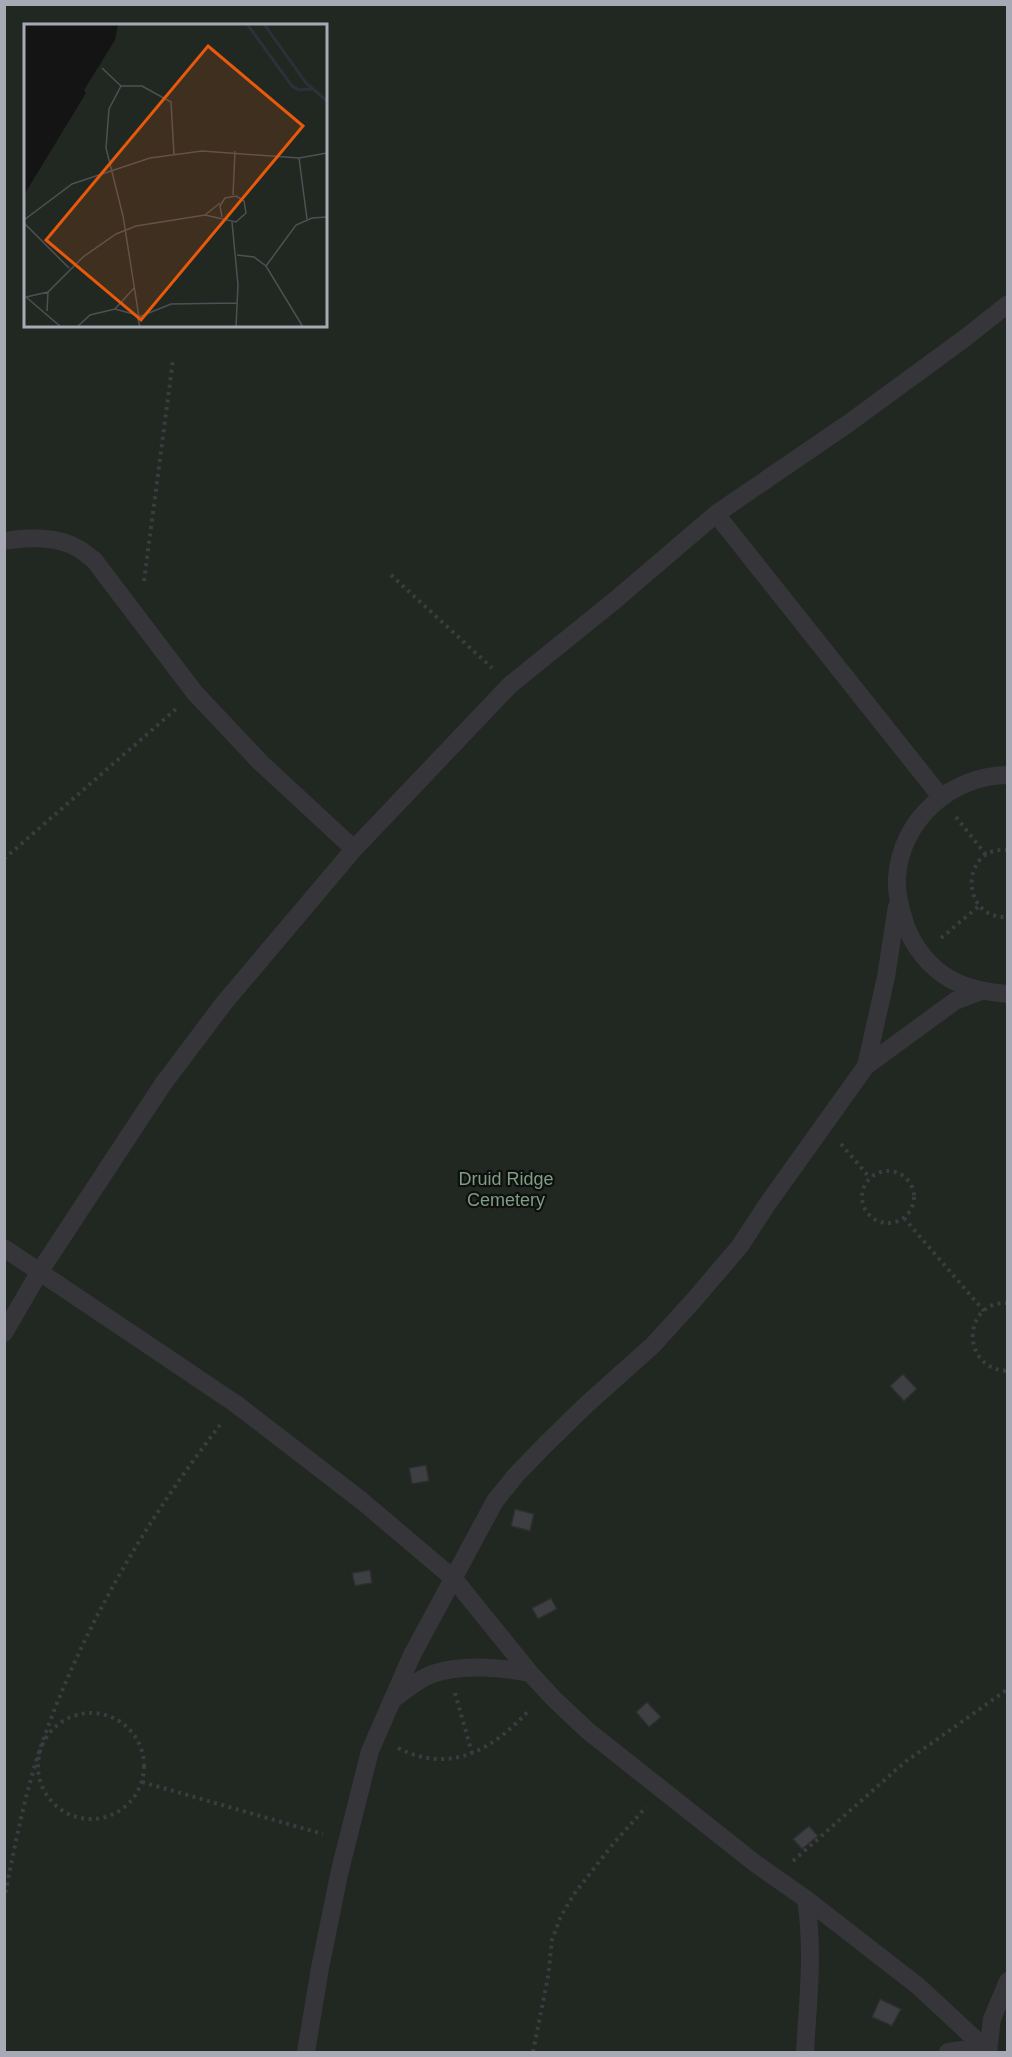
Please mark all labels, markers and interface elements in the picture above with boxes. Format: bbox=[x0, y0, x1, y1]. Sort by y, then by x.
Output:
inset map bbox=[24, 24, 327, 327]
park label: Druid Ridge Cemetery bbox=[458, 1169, 554, 1210]

